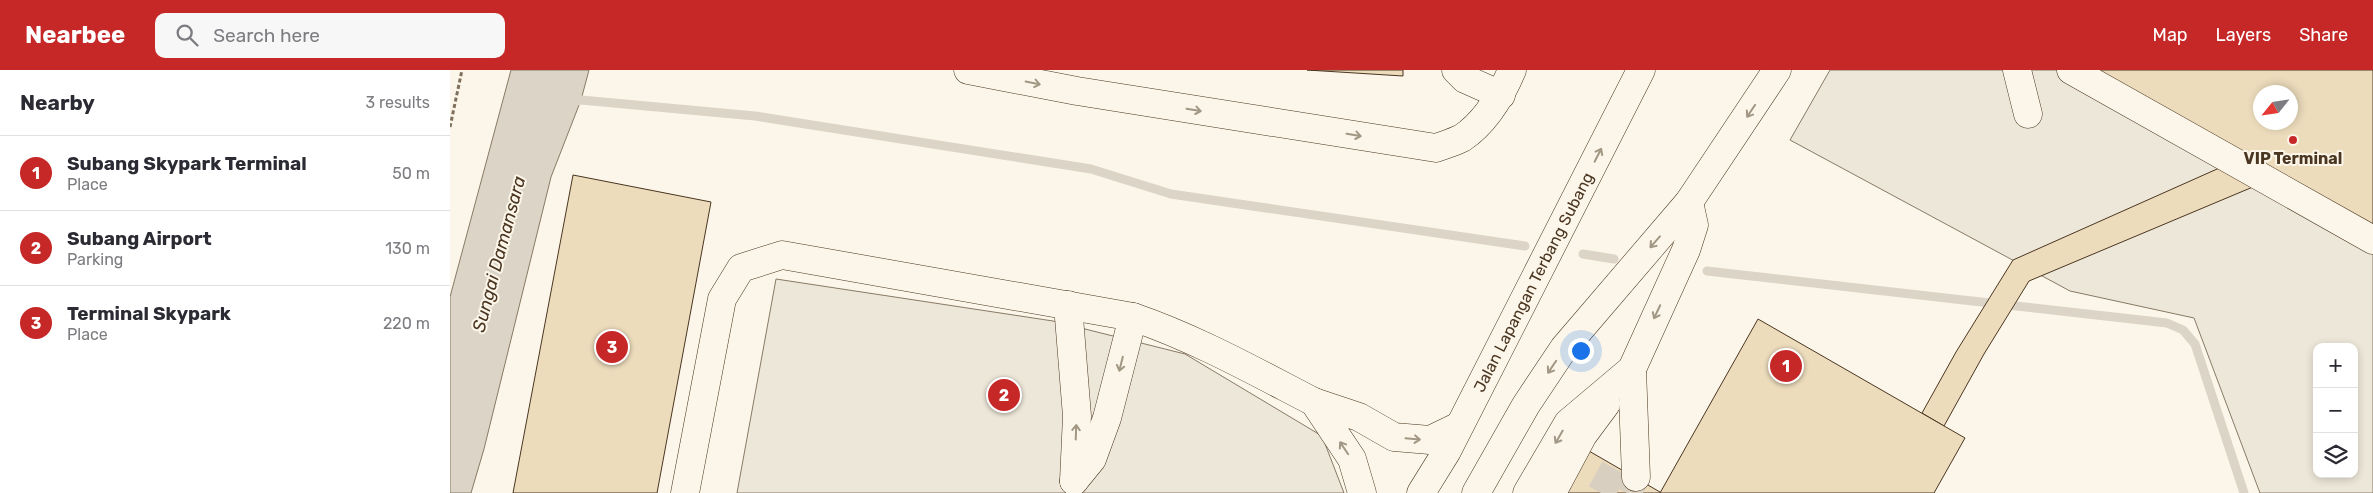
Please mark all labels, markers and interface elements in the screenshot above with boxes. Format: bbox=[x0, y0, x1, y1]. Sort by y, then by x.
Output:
search box bbox=[155, 13, 505, 58]
text: Nearbee bbox=[25, 21, 125, 49]
icon: search bbox=[173, 21, 201, 49]
text: Search here bbox=[213, 24, 320, 47]
text: Map bbox=[2153, 24, 2188, 46]
text: Layers bbox=[2216, 24, 2271, 46]
text: Share bbox=[2299, 24, 2348, 46]
one-way arrow bbox=[1025, 78, 1041, 88]
north arrow bbox=[2253, 85, 2298, 130]
text: Nearby bbox=[20, 90, 95, 115]
text: 3 results bbox=[365, 93, 430, 112]
one-way arrow bbox=[1746, 103, 1756, 117]
one-way arrow bbox=[1185, 105, 1201, 115]
one-way arrow bbox=[1346, 130, 1362, 140]
marker: VIP Terminal bbox=[2287, 134, 2299, 146]
one-way arrow bbox=[1594, 148, 1603, 163]
place label: VIP Terminal bbox=[2244, 149, 2342, 168]
text: Subang Skypark Terminal bbox=[67, 152, 307, 175]
text: 1 bbox=[32, 164, 40, 183]
text: 50 m bbox=[392, 164, 430, 183]
street label: Jalan Lapangan Terbang Subang bbox=[1470, 169, 1597, 395]
water label: Sungai Damansara bbox=[468, 173, 531, 334]
text: Place bbox=[67, 175, 108, 194]
text: Subang Airport bbox=[67, 227, 212, 250]
one-way arrow bbox=[1649, 235, 1660, 248]
text: 2 bbox=[31, 239, 41, 258]
text: 130 m bbox=[385, 239, 430, 258]
text: Parking bbox=[67, 250, 123, 269]
text: Terminal Skypark bbox=[67, 302, 231, 325]
one-way arrow bbox=[1651, 304, 1661, 319]
text: 3 bbox=[31, 314, 41, 333]
text: 220 m bbox=[383, 314, 430, 333]
text: Place bbox=[67, 325, 108, 344]
pin: 3 bbox=[596, 328, 628, 366]
your location bbox=[1568, 338, 1594, 364]
map controls bbox=[2313, 343, 2358, 478]
button: + bbox=[2313, 343, 2358, 388]
pin: 1 bbox=[1770, 347, 1802, 385]
one-way arrow bbox=[1116, 356, 1125, 372]
one-way arrow bbox=[1547, 360, 1557, 374]
pin: 2 bbox=[988, 376, 1020, 414]
button: − bbox=[2313, 388, 2358, 433]
one-way arrow bbox=[1072, 424, 1081, 440]
one-way arrow bbox=[1554, 430, 1564, 444]
button: layers bbox=[2313, 433, 2358, 478]
one-way arrow bbox=[1405, 434, 1421, 443]
one-way arrow bbox=[1339, 441, 1350, 455]

